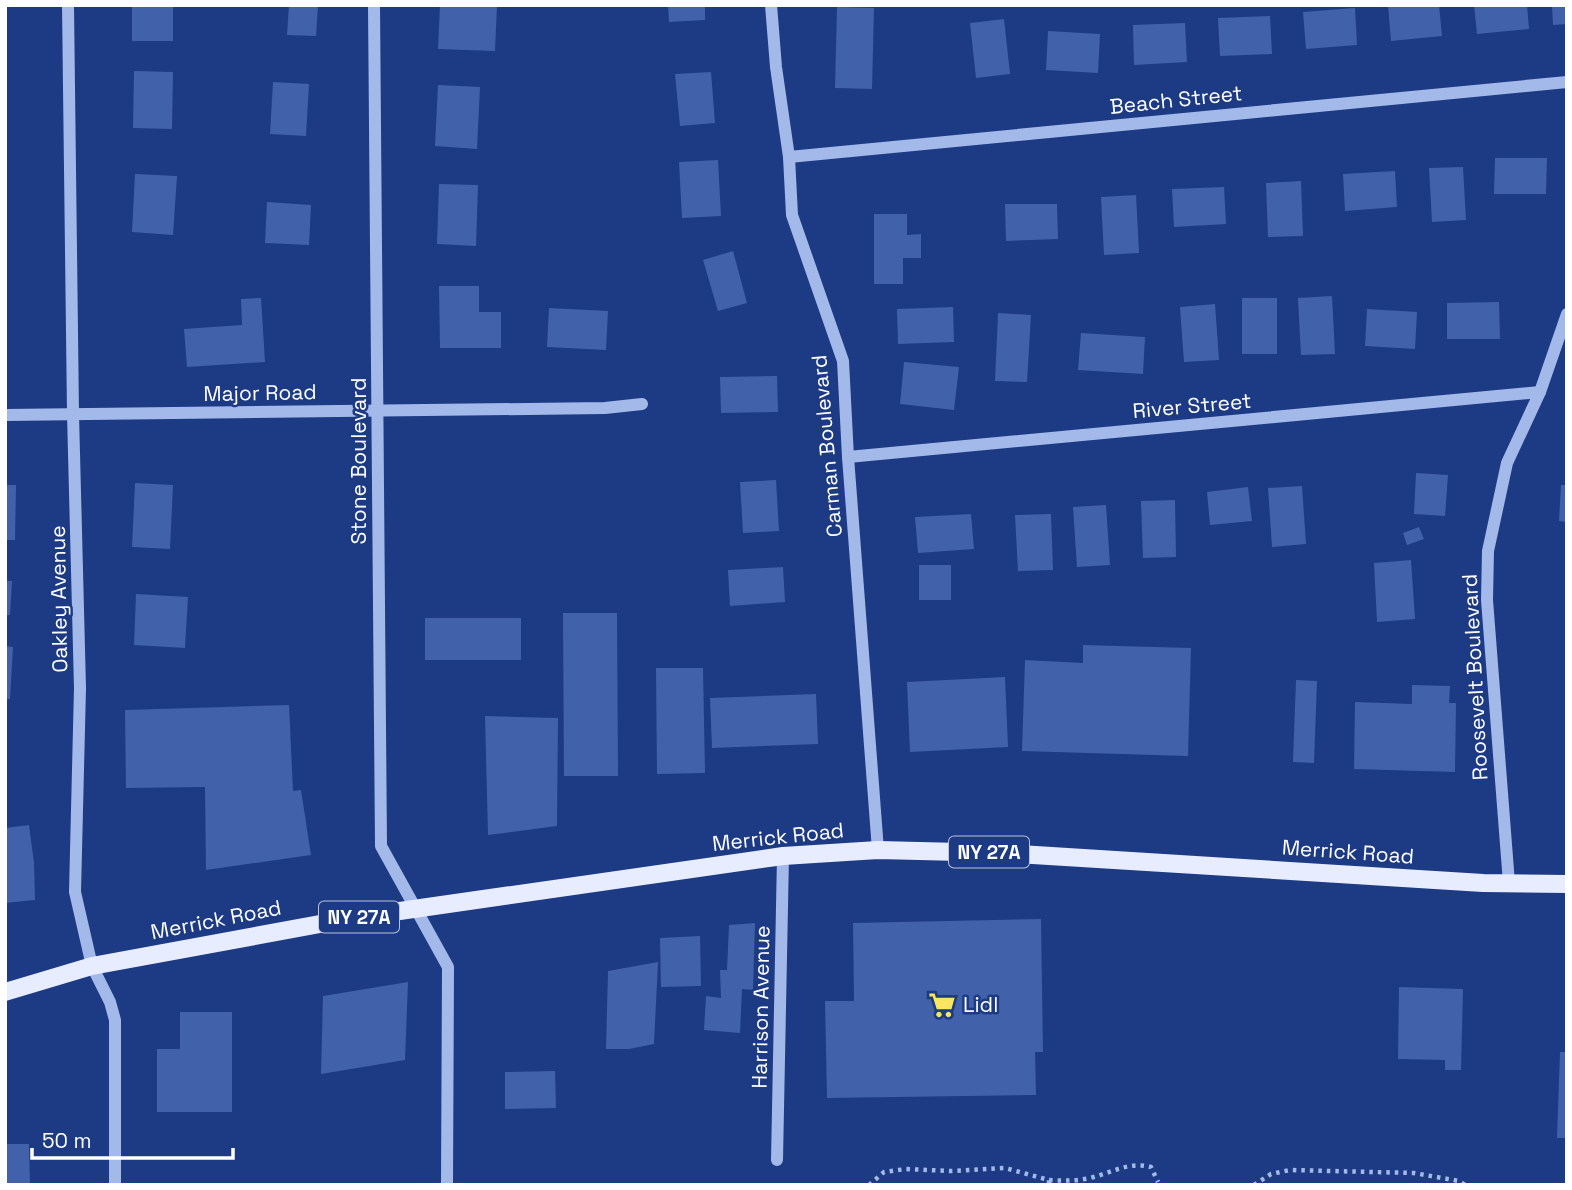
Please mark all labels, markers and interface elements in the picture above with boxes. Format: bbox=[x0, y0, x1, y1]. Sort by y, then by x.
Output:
street label: Beach Street bbox=[1108, 79, 1244, 120]
street label: Carman Boulevard bbox=[805, 354, 848, 538]
street label: Major Road bbox=[203, 378, 317, 407]
street label: Stone Boulevard bbox=[345, 378, 372, 544]
street label: River Street bbox=[1131, 387, 1253, 424]
street label: Oakley Avenue bbox=[44, 525, 73, 673]
street label: Roosevelt Boulevard bbox=[1456, 573, 1493, 781]
street label: Merrick Road bbox=[711, 816, 845, 857]
street label: Merrick Road bbox=[1281, 833, 1415, 870]
road number: NY 27A bbox=[949, 836, 1029, 867]
street label: Merrick Road bbox=[148, 894, 283, 945]
road number: NY 27A bbox=[319, 902, 399, 932]
street label: Harrison Avenue bbox=[746, 925, 775, 1089]
supermarket icon: Lidl bbox=[927, 990, 957, 1020]
place label: Lidl bbox=[963, 991, 998, 1018]
scale bar bbox=[32, 1116, 233, 1160]
text: 50 m bbox=[42, 1127, 92, 1154]

